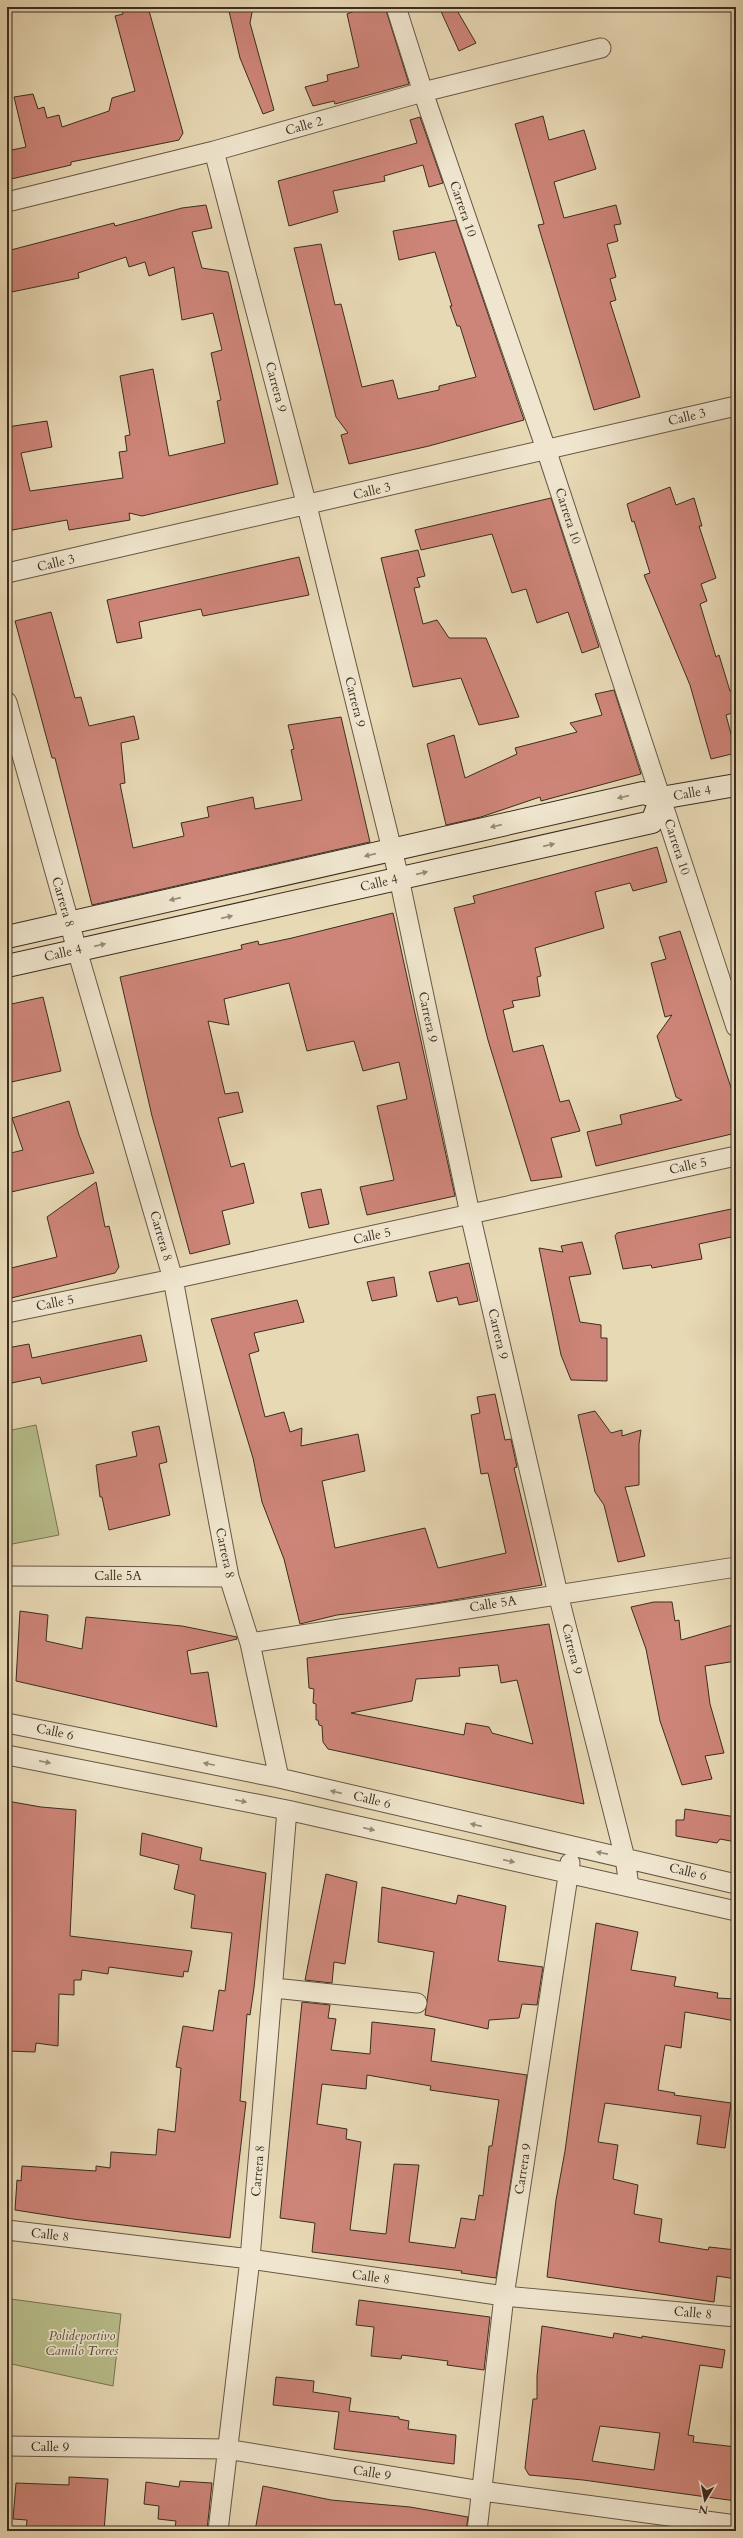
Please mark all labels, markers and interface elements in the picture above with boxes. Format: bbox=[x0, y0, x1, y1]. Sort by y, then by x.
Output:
street label: Calle 2 bbox=[283, 112, 325, 140]
street label: Carrera 10 bbox=[445, 179, 481, 240]
street label: Carrera 9 bbox=[261, 360, 291, 415]
street label: Calle 3 bbox=[666, 404, 708, 430]
street label: Calle 3 bbox=[351, 478, 393, 504]
street label: Carrera 10 bbox=[550, 486, 586, 547]
street label: Calle 3 bbox=[35, 550, 77, 576]
street label: Carrera 9 bbox=[340, 675, 370, 729]
street label: Calle 4 bbox=[672, 781, 713, 805]
one-way arrow bbox=[617, 795, 629, 801]
street label: Carrera 10 bbox=[659, 817, 695, 878]
one-way arrow bbox=[490, 824, 503, 830]
one-way arrow bbox=[542, 841, 555, 847]
one-way arrow bbox=[363, 852, 376, 858]
street label: Calle 4 bbox=[358, 870, 400, 896]
one-way arrow bbox=[416, 870, 428, 876]
street label: Carrera 8 bbox=[47, 875, 79, 929]
one-way arrow bbox=[168, 897, 181, 903]
one-way arrow bbox=[220, 913, 233, 919]
street label: Calle 4 bbox=[42, 940, 84, 966]
one-way arrow bbox=[94, 942, 106, 948]
street label: Carrera 9 bbox=[414, 990, 442, 1044]
street label: Calle 5 bbox=[667, 1153, 709, 1179]
street label: Carrera 8 bbox=[145, 1209, 177, 1263]
street label: Calle 5 bbox=[351, 1223, 393, 1249]
street label: Calle 5 bbox=[35, 1291, 75, 1315]
street label: Carrera 9 bbox=[483, 1307, 513, 1361]
street label: Carrera 8 bbox=[211, 1526, 239, 1580]
street label: Calle 5A bbox=[94, 1567, 142, 1585]
street label: Calle 5A bbox=[468, 1591, 519, 1617]
street label: Carrera 9 bbox=[557, 1622, 587, 1676]
street label: Calle 6 bbox=[34, 1719, 76, 1745]
one-way arrow bbox=[39, 1760, 51, 1766]
one-way arrow bbox=[202, 1760, 215, 1766]
street label: Calle 6 bbox=[351, 1787, 393, 1813]
one-way arrow bbox=[329, 1788, 342, 1794]
one-way arrow bbox=[235, 1798, 248, 1804]
one-way arrow bbox=[469, 1821, 482, 1827]
one-way arrow bbox=[362, 1826, 375, 1832]
one-way arrow bbox=[596, 1850, 609, 1856]
one-way arrow bbox=[503, 1858, 515, 1864]
street label: Calle 6 bbox=[667, 1859, 709, 1885]
street label: Carrera 9 bbox=[510, 2142, 536, 2196]
street label: Carrera 8 bbox=[247, 2145, 269, 2197]
street label: Calle 8 bbox=[30, 2224, 70, 2246]
street label: Calle 8 bbox=[351, 2265, 391, 2289]
street label: Calle 8 bbox=[673, 2302, 713, 2324]
park label: Polideportivo Camilo Torres bbox=[46, 2327, 119, 2360]
street label: Calle 9 bbox=[31, 2438, 70, 2456]
street label: Calle 9 bbox=[352, 2461, 393, 2485]
north arrow bbox=[685, 2480, 725, 2520]
text: N bbox=[697, 2501, 709, 2518]

